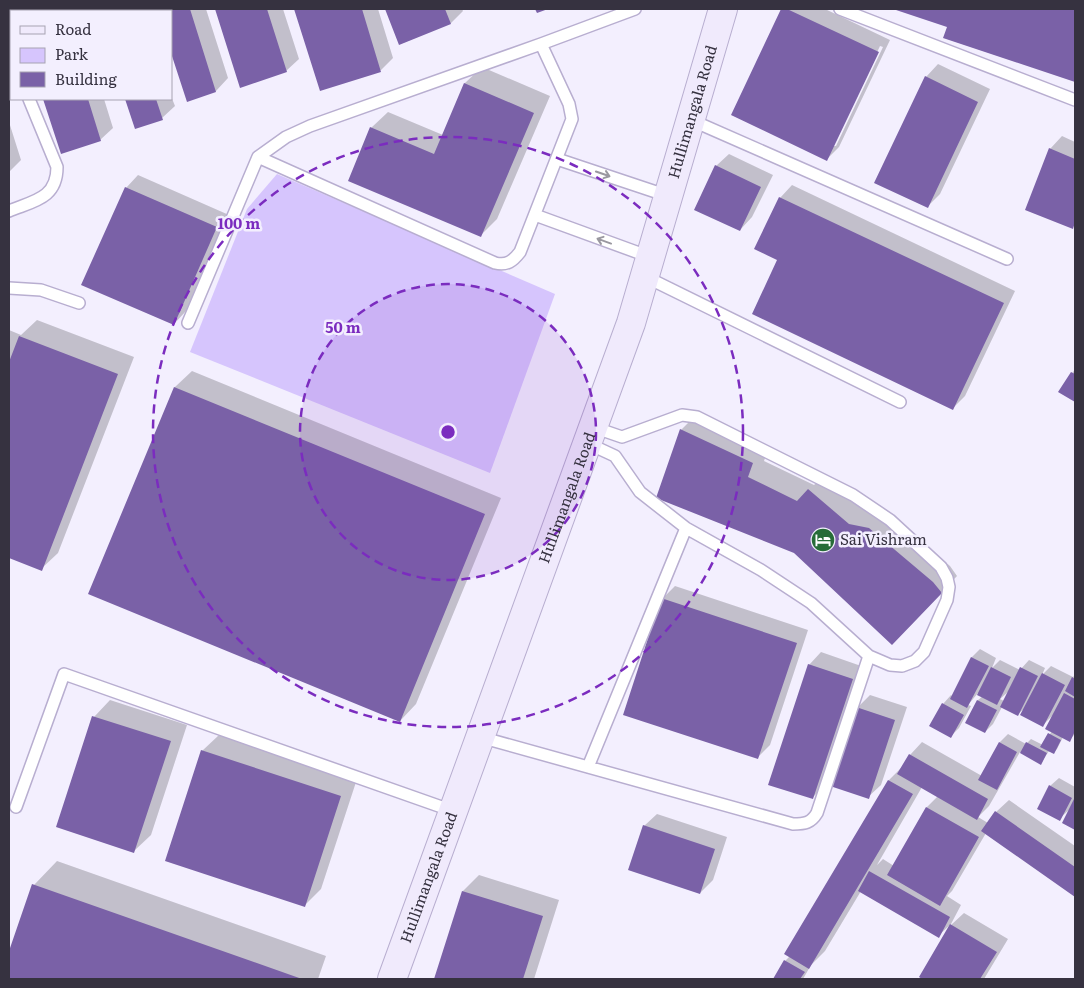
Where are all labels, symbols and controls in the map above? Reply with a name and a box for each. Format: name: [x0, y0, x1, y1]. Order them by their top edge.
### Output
legend: [10, 10, 172, 100]
text: Road: [55, 17, 91, 40]
text: Park: [55, 42, 89, 65]
street label: Hullimangala Road: [661, 42, 722, 181]
text: Building: [55, 67, 117, 90]
one-way arrow: [595, 170, 611, 180]
text: 100 m: [218, 211, 260, 234]
one-way arrow: [597, 236, 612, 245]
text: 50 m: [325, 315, 361, 338]
centre of rings: [439, 423, 457, 441]
street label: Hullimangala Road: [531, 429, 600, 566]
hotel icon: Sai Vishram: [810, 527, 836, 553]
place label: Sai Vishram: [840, 527, 927, 550]
street label: Hullimangala Road: [393, 808, 462, 946]

